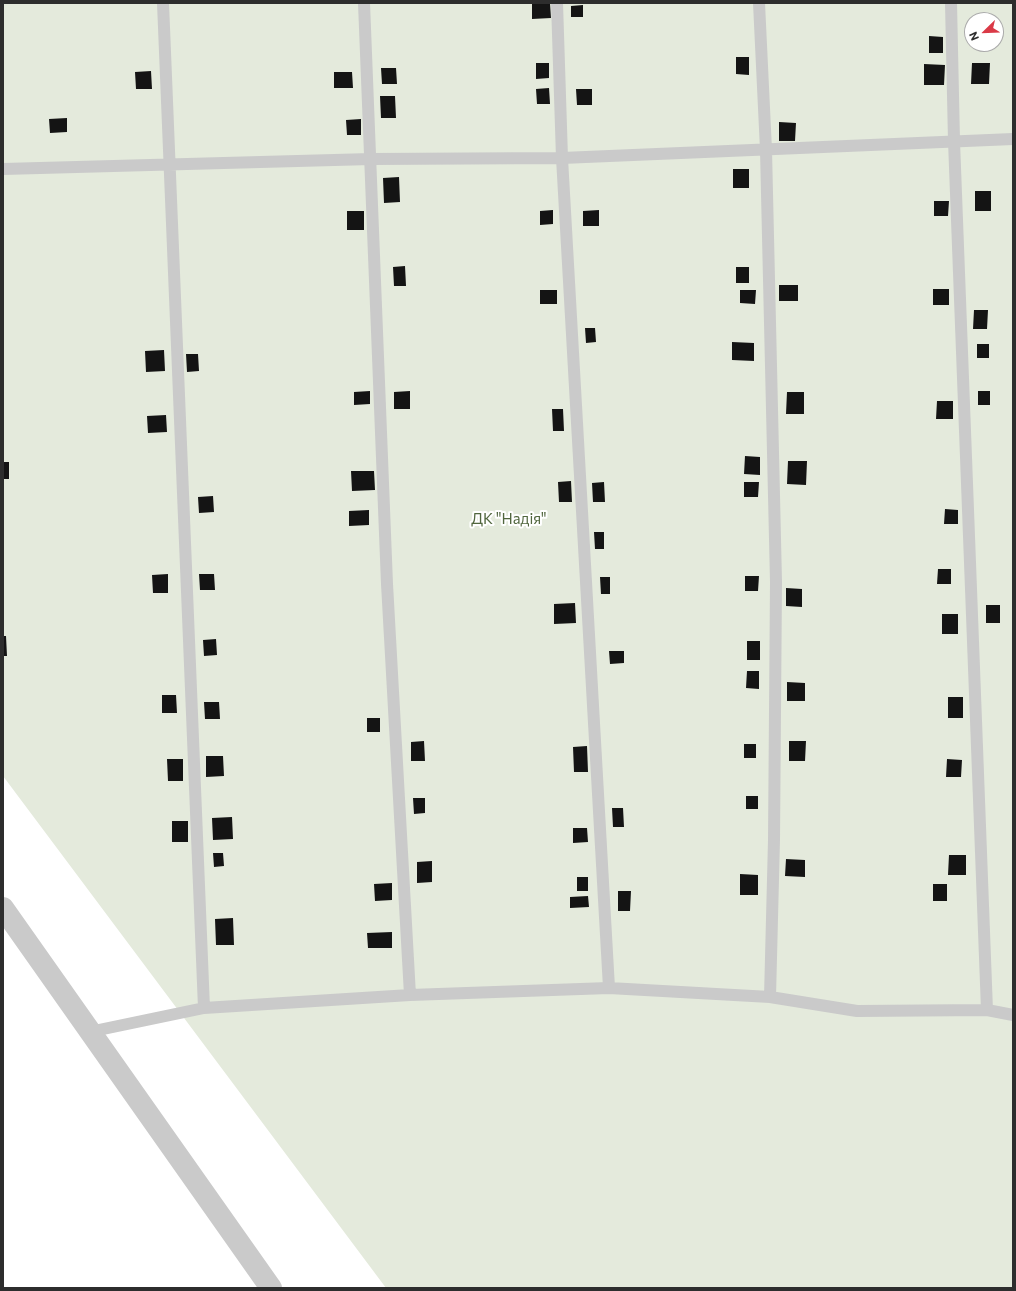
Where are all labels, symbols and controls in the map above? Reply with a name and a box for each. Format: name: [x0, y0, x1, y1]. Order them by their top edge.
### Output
north arrow: [964, 12, 1004, 52]
text: N: [966, 30, 981, 43]
park label: ДК "Надія": [471, 510, 547, 528]

